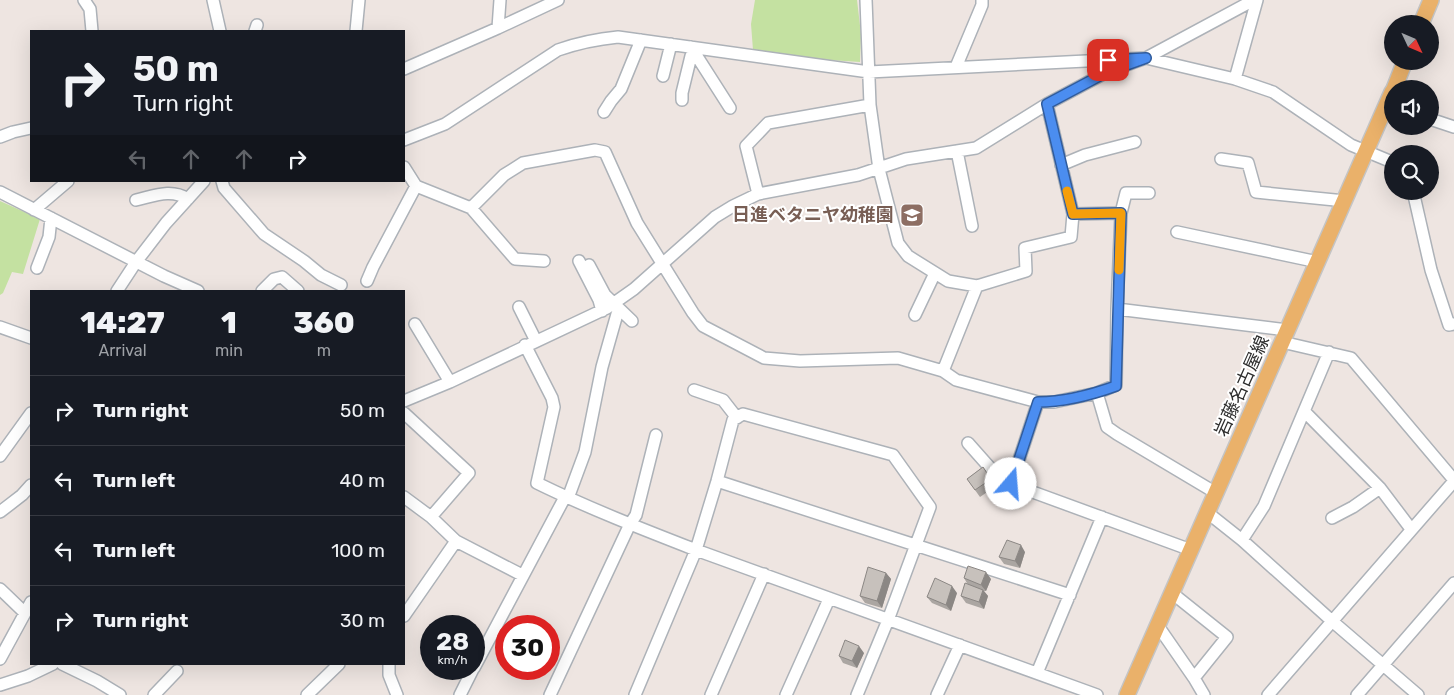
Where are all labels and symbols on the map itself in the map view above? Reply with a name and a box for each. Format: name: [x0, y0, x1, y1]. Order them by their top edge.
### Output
north arrow: [1384, 15, 1439, 70]
pin: [1087, 39, 1129, 81]
school or university icon: 日進ベタニヤ幼稚園: [899, 202, 925, 228]
place label: 日進ベタニヤ幼稚園: [732, 204, 894, 226]
street label: 岩藤名古屋線: [1210, 332, 1274, 440]
position arrow: [984, 457, 1036, 509]
speed limit sign: 30: [495, 615, 560, 680]

